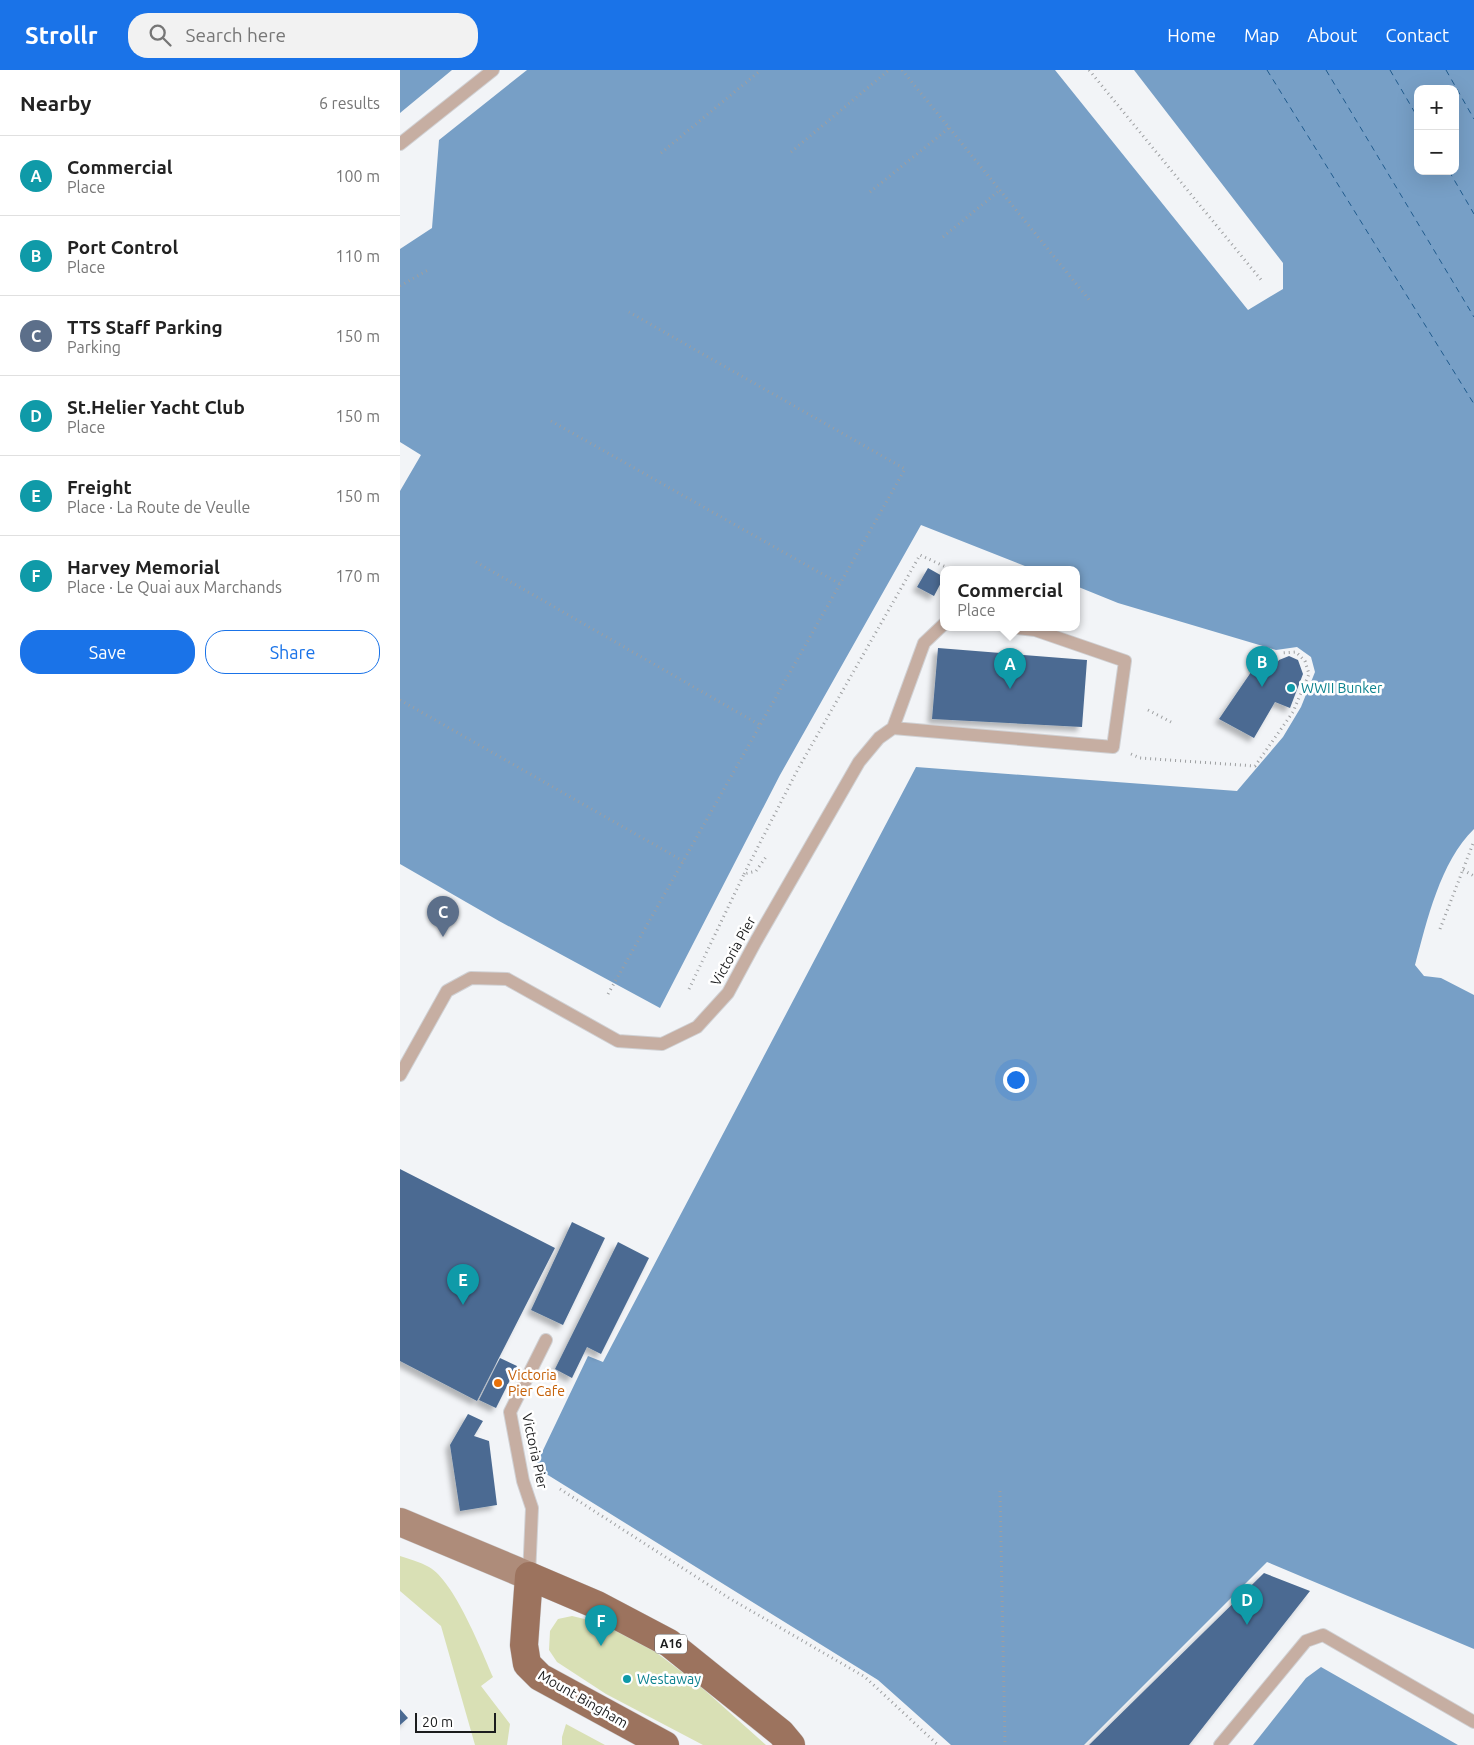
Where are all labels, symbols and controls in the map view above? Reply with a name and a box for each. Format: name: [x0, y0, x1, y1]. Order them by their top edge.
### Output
search box: [128, 13, 478, 58]
icon: search: [146, 21, 174, 49]
text: Strollr: [25, 22, 98, 49]
text: Search here: [186, 24, 286, 46]
text: Home: [1167, 25, 1216, 45]
text: Map: [1244, 25, 1279, 45]
text: About: [1307, 25, 1357, 45]
text: Contact: [1385, 25, 1449, 45]
map controls: [1414, 85, 1459, 175]
button: +: [1414, 85, 1459, 130]
text: Nearby: [20, 91, 91, 115]
text: 6 results: [319, 94, 380, 112]
button: −: [1414, 130, 1459, 175]
text: Commercial: [67, 156, 172, 178]
text: A: [30, 167, 42, 185]
text: 100 m: [335, 167, 380, 185]
text: Place: [67, 178, 105, 196]
text: Port Control: [67, 236, 178, 258]
text: B: [31, 247, 41, 265]
text: 110 m: [335, 247, 380, 265]
text: Place: [67, 258, 105, 276]
text: TTS Staff Parking: [67, 316, 223, 338]
text: C: [31, 327, 41, 345]
text: 150 m: [335, 327, 380, 345]
text: Parking: [67, 338, 121, 356]
text: St.Helier Yacht Club: [67, 396, 245, 418]
text: D: [30, 407, 42, 425]
text: 150 m: [335, 407, 380, 425]
text: Place: [67, 418, 105, 436]
text: Freight: [67, 476, 132, 498]
text: E: [31, 487, 41, 505]
text: 150 m: [335, 487, 380, 505]
text: Place · La Route de Veulle: [67, 498, 250, 516]
text: Harvey Memorial: [67, 556, 220, 578]
popup: [940, 566, 1080, 631]
text: F: [32, 567, 41, 585]
text: 170 m: [335, 567, 380, 585]
text: Place · Le Quai aux Marchands: [67, 578, 282, 596]
text: Commercial: [957, 579, 1063, 601]
text: Place: [957, 601, 996, 619]
button: Save: [20, 630, 195, 674]
button: Share: [205, 630, 380, 674]
pin: B: [1246, 646, 1278, 687]
pin: A: [994, 648, 1026, 689]
place label: WWII Bunker: [1301, 680, 1383, 696]
marker: WWII Bunker: [1285, 682, 1297, 694]
pin: C: [427, 896, 459, 937]
street label: Victoria Pier: [707, 913, 759, 988]
your location: [1003, 1067, 1029, 1093]
pin: E: [447, 1264, 479, 1305]
place label: Victoria Pier Cafe: [508, 1367, 565, 1399]
marker: Victoria Pier Cafe: [492, 1377, 504, 1389]
street label: Victoria Pier: [519, 1412, 551, 1491]
pin: D: [1231, 1584, 1263, 1625]
pin: F: [585, 1605, 617, 1646]
road number: A16: [655, 1635, 687, 1654]
street label: Mount Bingham: [535, 1667, 631, 1731]
place label: Westaway: [637, 1671, 701, 1687]
marker: Westaway: [621, 1673, 633, 1685]
scale bar: [415, 1710, 496, 1733]
text: 20 m: [422, 1714, 453, 1730]

